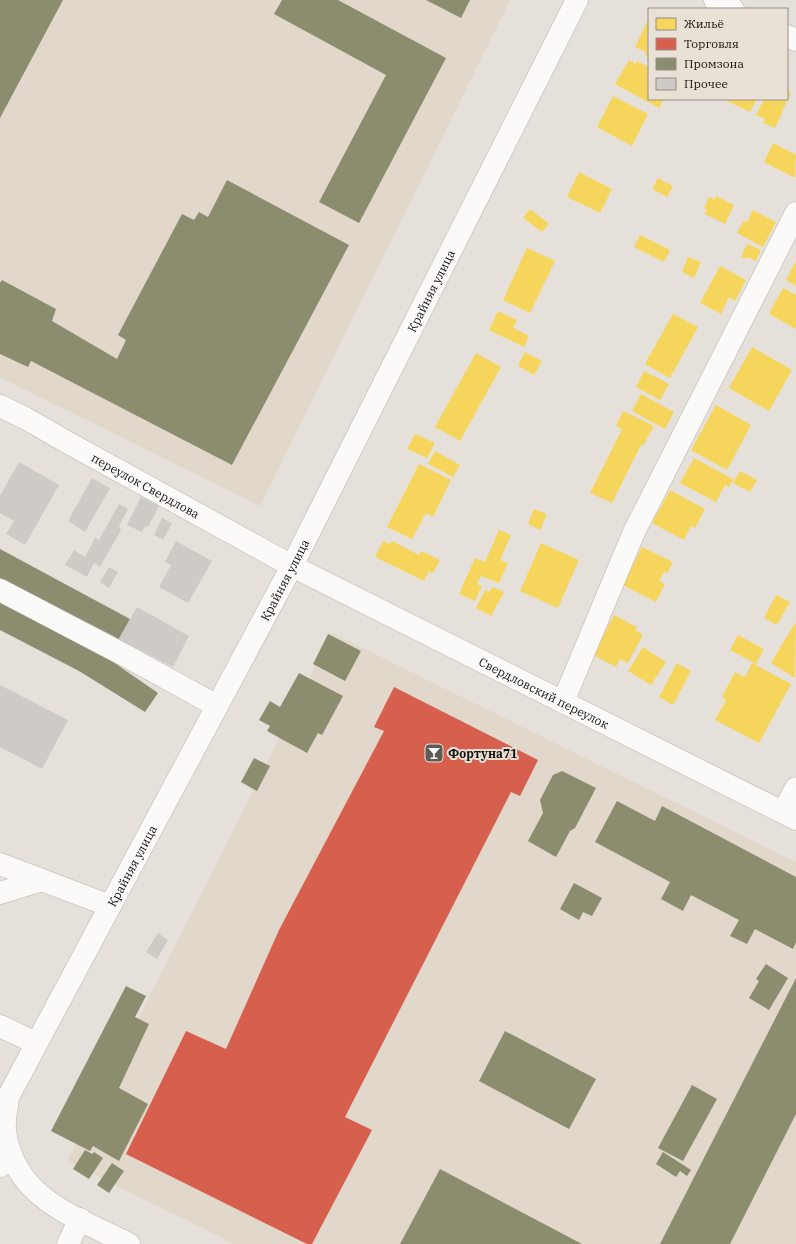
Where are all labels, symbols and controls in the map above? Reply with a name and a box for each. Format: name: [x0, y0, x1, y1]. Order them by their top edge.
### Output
legend: [648, 8, 788, 100]
text: Жильё: [684, 16, 724, 31]
text: Торговля: [684, 36, 739, 51]
text: Промзона: [684, 56, 744, 71]
text: Прочее: [684, 76, 728, 91]
street label: Крайняя улица: [404, 247, 458, 334]
street label: переулок Свердлова: [89, 450, 203, 521]
street label: Крайняя улица: [257, 536, 312, 623]
street label: Свердловский переулок: [477, 654, 612, 731]
bar icon: Фортуна71: [423, 742, 445, 764]
place label: Фортуна71: [448, 746, 517, 761]
street label: Крайняя улица: [104, 822, 160, 909]

